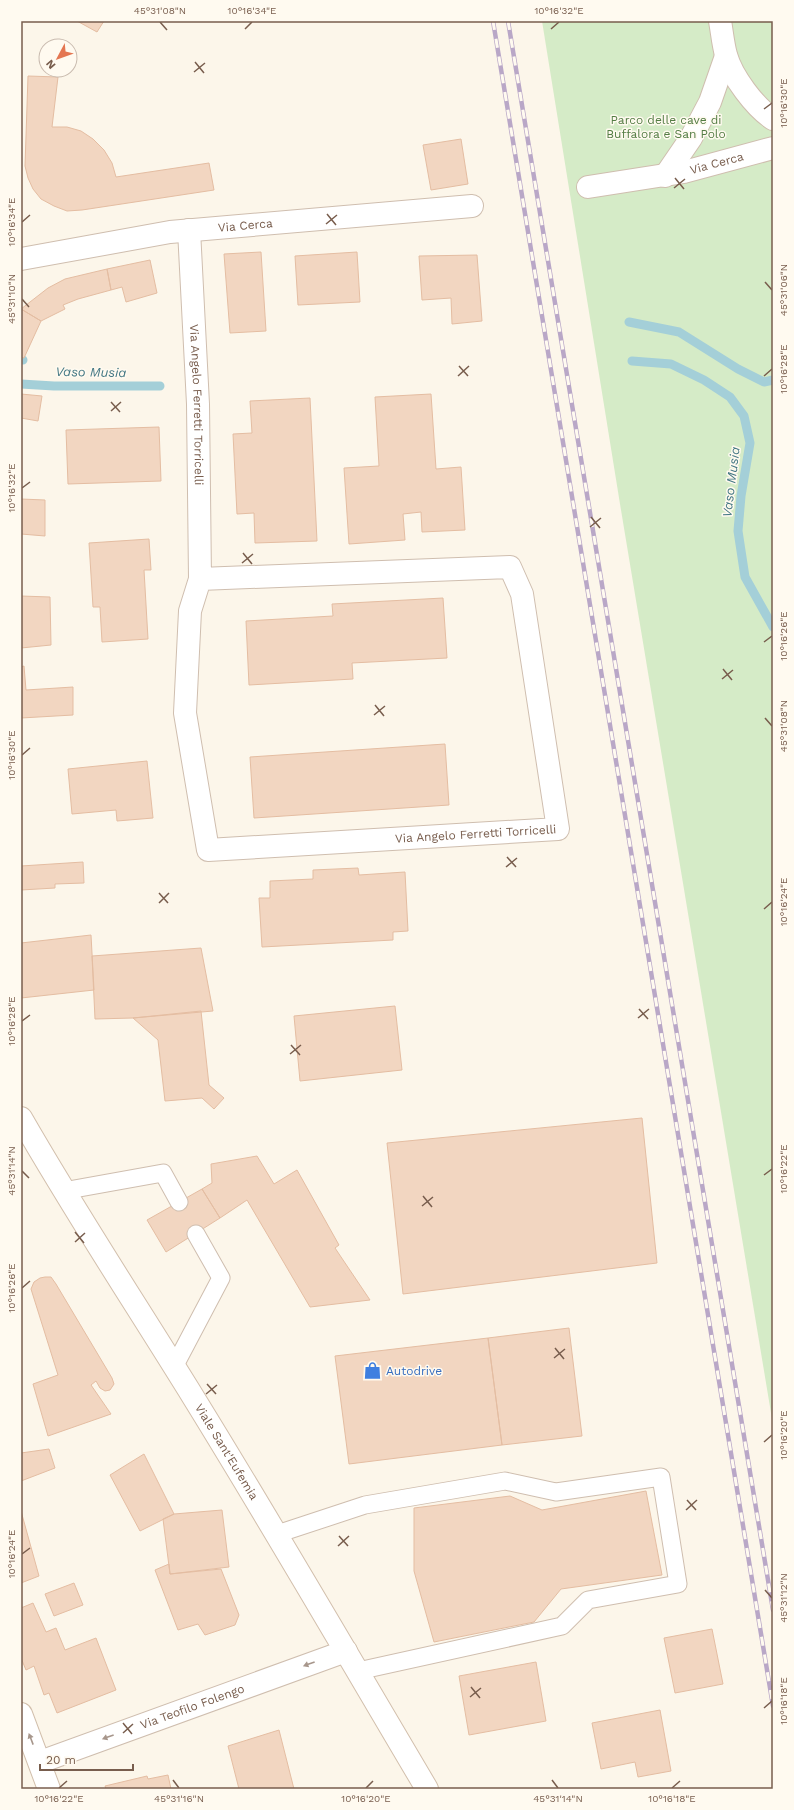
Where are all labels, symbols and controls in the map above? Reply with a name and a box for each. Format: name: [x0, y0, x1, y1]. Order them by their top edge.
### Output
text: 45°31'08"N: [134, 5, 186, 16]
text: 10°16'34"E: [228, 5, 276, 16]
text: 10°16'32"E: [534, 5, 584, 16]
north arrow: [38, 38, 78, 78]
text: N: [43, 57, 58, 72]
text: 10°16'30"E: [778, 78, 789, 128]
park label: Parco delle cave di Buffalora e San Polo: [606, 113, 726, 141]
street label: Via Cerca: [688, 149, 745, 177]
text: 10°16'34"E: [6, 198, 17, 246]
street label: Via Cerca: [217, 216, 274, 235]
text: 45°31'06"N: [778, 264, 789, 316]
text: 45°31'10"N: [6, 274, 17, 324]
street label: Via Angelo Ferretti Torricelli: [187, 324, 206, 486]
text: 10°16'28"E: [778, 344, 789, 394]
water label: Vaso Musia: [55, 364, 127, 380]
water label: Vaso Musia: [719, 446, 743, 518]
text: 10°16'32"E: [6, 463, 17, 513]
text: 10°16'26"E: [778, 611, 789, 661]
text: 45°31'08"N: [778, 700, 789, 752]
text: 10°16'30"E: [6, 730, 17, 780]
street label: Via Angelo Ferretti Torricelli: [395, 822, 557, 846]
text: 10°16'24"E: [778, 878, 789, 926]
text: 10°16'28"E: [6, 996, 17, 1046]
text: 10°16'22"E: [778, 1144, 789, 1194]
text: 45°31'14"N: [6, 1146, 17, 1196]
text: 10°16'26"E: [6, 1263, 17, 1313]
shop icon: Autodrive: [363, 1361, 383, 1381]
place label: Autodrive: [386, 1364, 442, 1378]
street label: Viale Sant'Eufemia: [192, 1401, 261, 1503]
text: 10°16'20"E: [778, 1410, 789, 1460]
text: 10°16'24"E: [6, 1530, 17, 1578]
text: 45°31'12"N: [778, 1573, 789, 1623]
one-way arrow: [302, 1662, 314, 1668]
text: 10°16'18"E: [778, 1677, 789, 1725]
street label: Via Teofilo Folengo: [138, 1681, 246, 1732]
one-way arrow: [27, 1733, 33, 1745]
one-way arrow: [101, 1735, 113, 1741]
scale bar: [40, 1746, 133, 1772]
text: 20 m: [46, 1753, 76, 1767]
text: 10°16'22"E: [34, 1793, 84, 1804]
text: 45°31'16"N: [154, 1793, 204, 1804]
text: 10°16'20"E: [341, 1793, 391, 1804]
text: 45°31'14"N: [533, 1793, 583, 1804]
text: 10°16'18"E: [648, 1793, 696, 1804]

